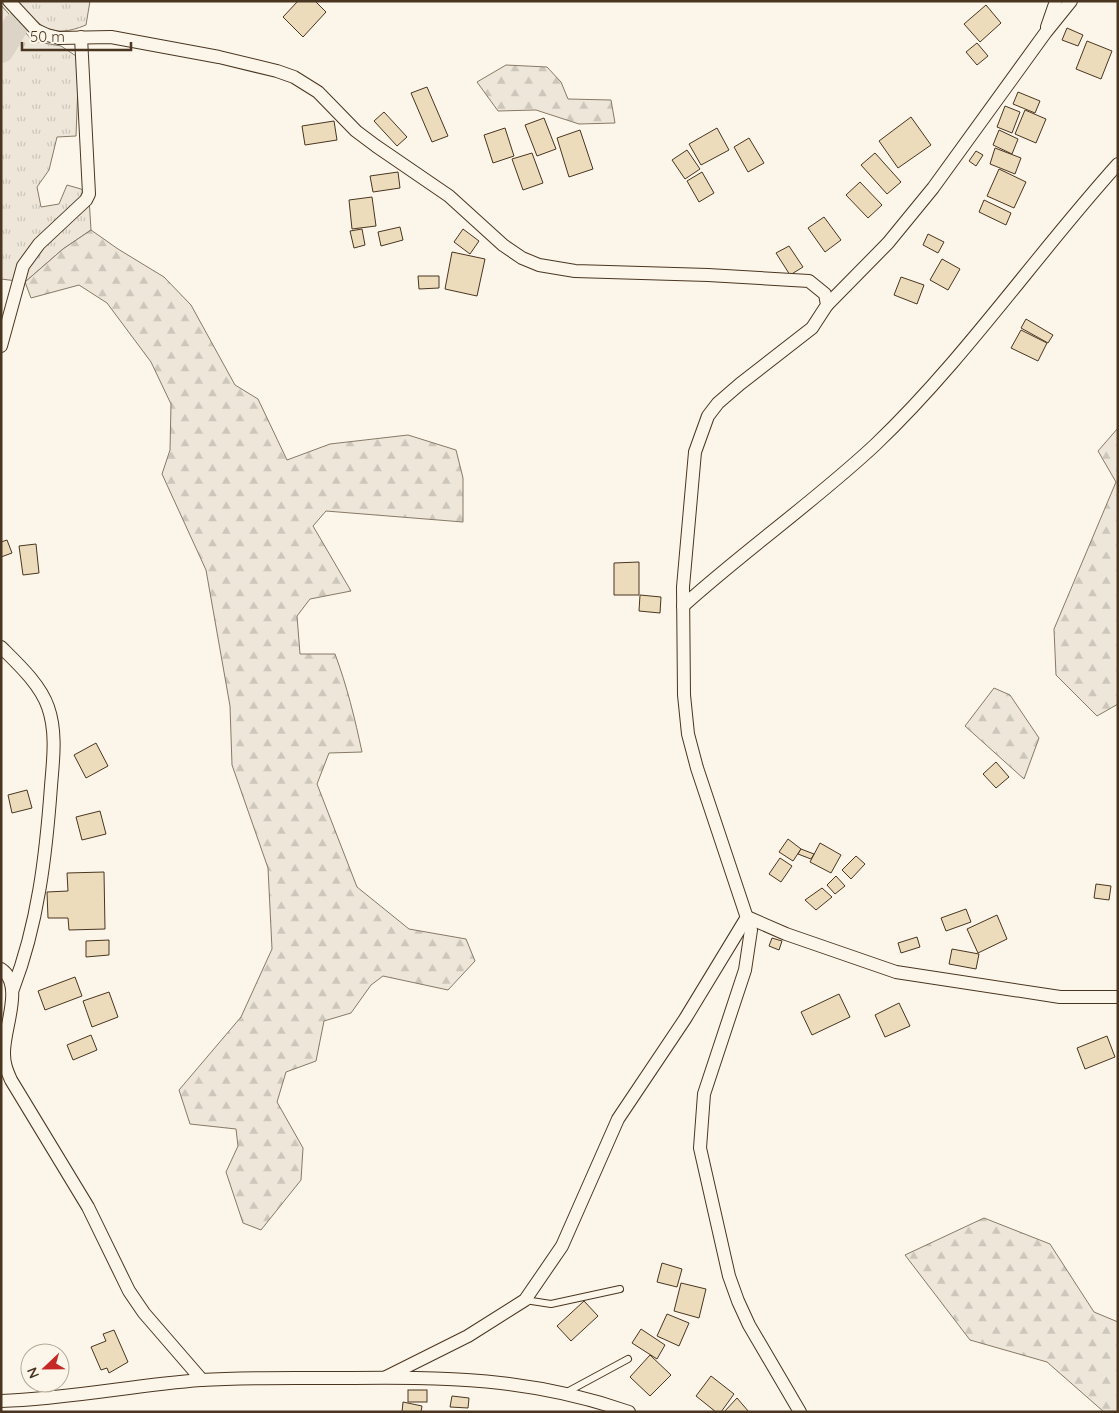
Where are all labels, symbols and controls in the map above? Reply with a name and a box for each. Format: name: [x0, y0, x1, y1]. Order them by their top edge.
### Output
scale bar: [22, 20, 131, 52]
text: 50 m: [30, 27, 65, 46]
north arrow: [20, 1343, 70, 1393]
text: N: [23, 1365, 43, 1381]

